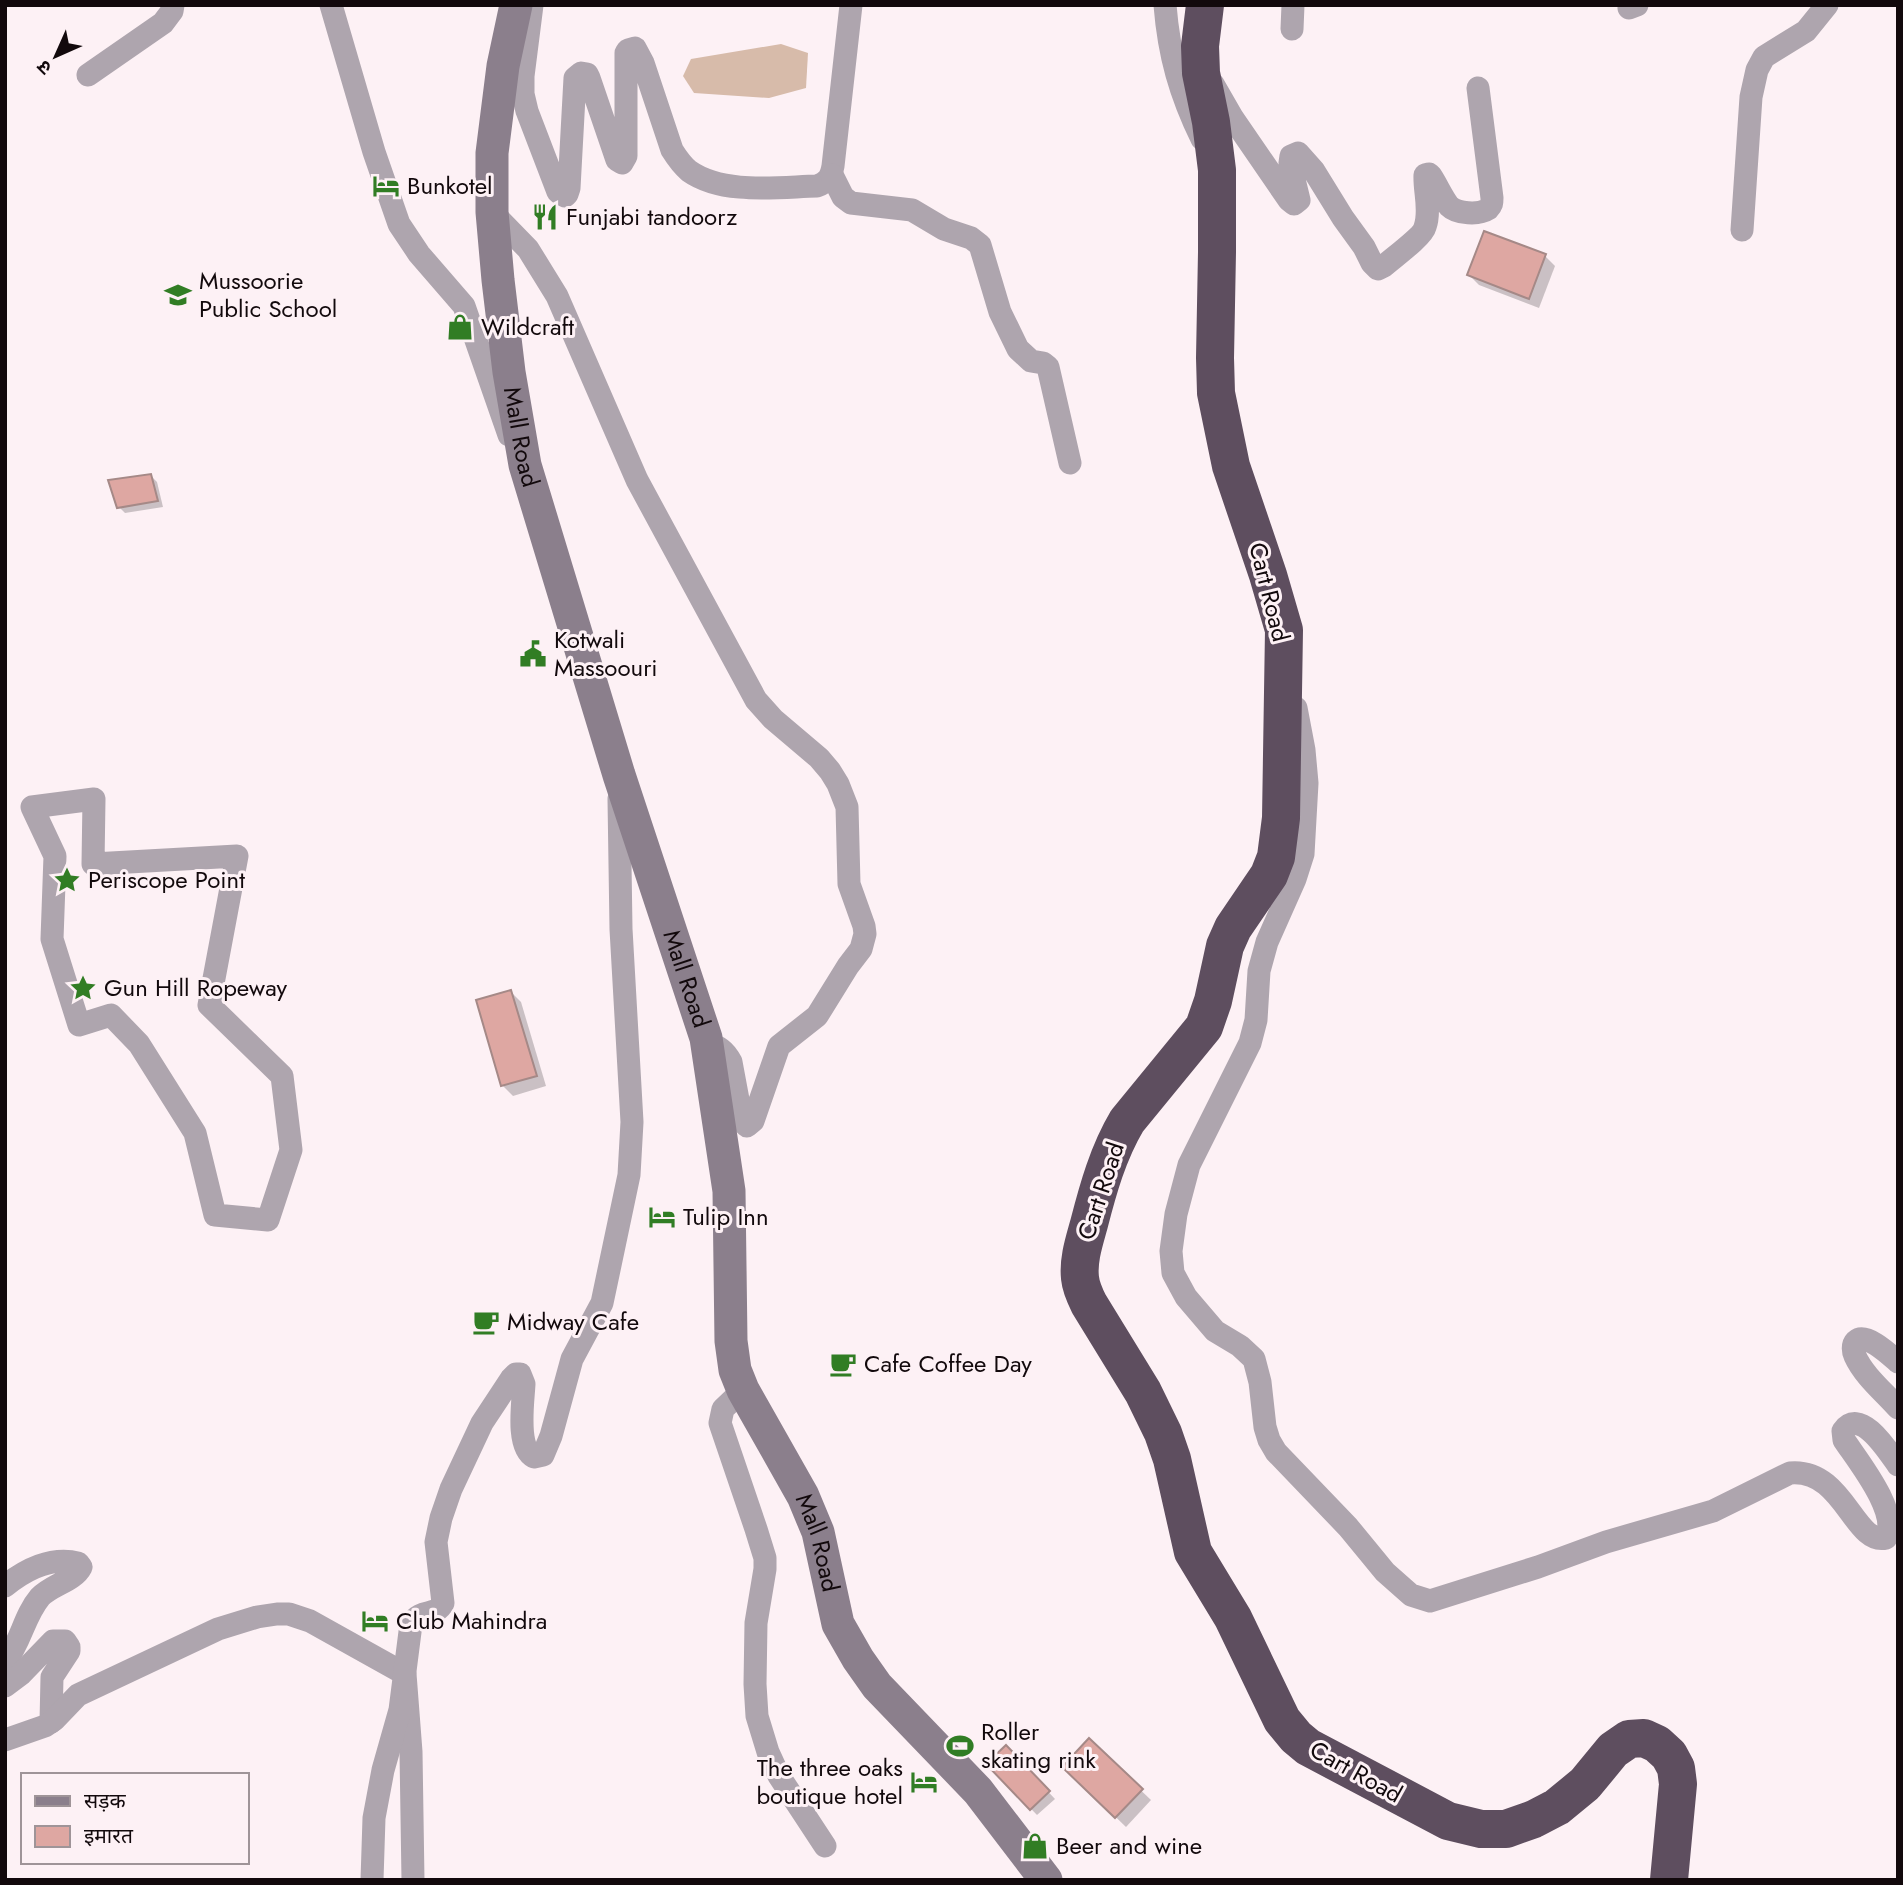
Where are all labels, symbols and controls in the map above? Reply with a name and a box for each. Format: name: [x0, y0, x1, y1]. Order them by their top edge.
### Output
north arrow: [21, 21, 91, 91]
text: उ: [30, 54, 58, 81]
place label: Bunkotel: [407, 168, 493, 203]
hotel icon: Bunkotel: [371, 171, 401, 201]
place label: Funjabi tandoorz: [566, 199, 737, 234]
restaurant icon: Funjabi tandoorz: [530, 202, 560, 232]
place label: Mussoorie Public School: [199, 263, 337, 326]
school or university icon: Mussoorie Public School: [163, 280, 193, 310]
place label: Wildcraft: [481, 309, 574, 344]
shop icon: Wildcraft: [445, 312, 475, 342]
street label: Mall Road: [495, 384, 549, 491]
street label: Cart Road: [1240, 539, 1299, 645]
place label: Kotwali Massoouri: [554, 622, 658, 685]
public building icon: Kotwali Massoouri: [518, 639, 548, 669]
place label: Periscope Point: [88, 862, 245, 897]
place icon: Periscope Point: [52, 865, 82, 895]
street label: Mall Road: [654, 925, 719, 1032]
place label: Gun Hill Ropeway: [104, 970, 288, 1005]
place icon: Gun Hill Ropeway: [68, 973, 98, 1003]
street label: Cart Road: [1068, 1137, 1133, 1244]
place label: Tulip Inn: [683, 1199, 769, 1234]
hotel icon: Tulip Inn: [647, 1202, 677, 1232]
place label: Midway Cafe: [507, 1304, 639, 1339]
cafe icon: Midway Cafe: [471, 1307, 501, 1337]
place label: Cafe Coffee Day: [864, 1346, 1032, 1381]
cafe icon: Cafe Coffee Day: [828, 1349, 858, 1379]
street label: Mall Road: [787, 1488, 849, 1595]
place label: Club Mahindra: [396, 1603, 547, 1638]
hotel icon: Club Mahindra: [360, 1606, 390, 1636]
place label: Roller skating rink: [981, 1714, 1096, 1777]
sports icon: Roller skating rink: [945, 1731, 975, 1761]
street label: Cart Road: [1304, 1732, 1409, 1811]
place label: The three oaks boutique hotel: [756, 1750, 903, 1813]
hotel icon: The three oaks boutique hotel: [909, 1767, 939, 1797]
legend: [21, 1773, 248, 1864]
text: सड़क: [84, 1786, 126, 1816]
text: इमारत: [84, 1821, 134, 1851]
place label: Beer and wine: [1056, 1828, 1202, 1863]
shop icon: Beer and wine: [1020, 1831, 1050, 1861]

